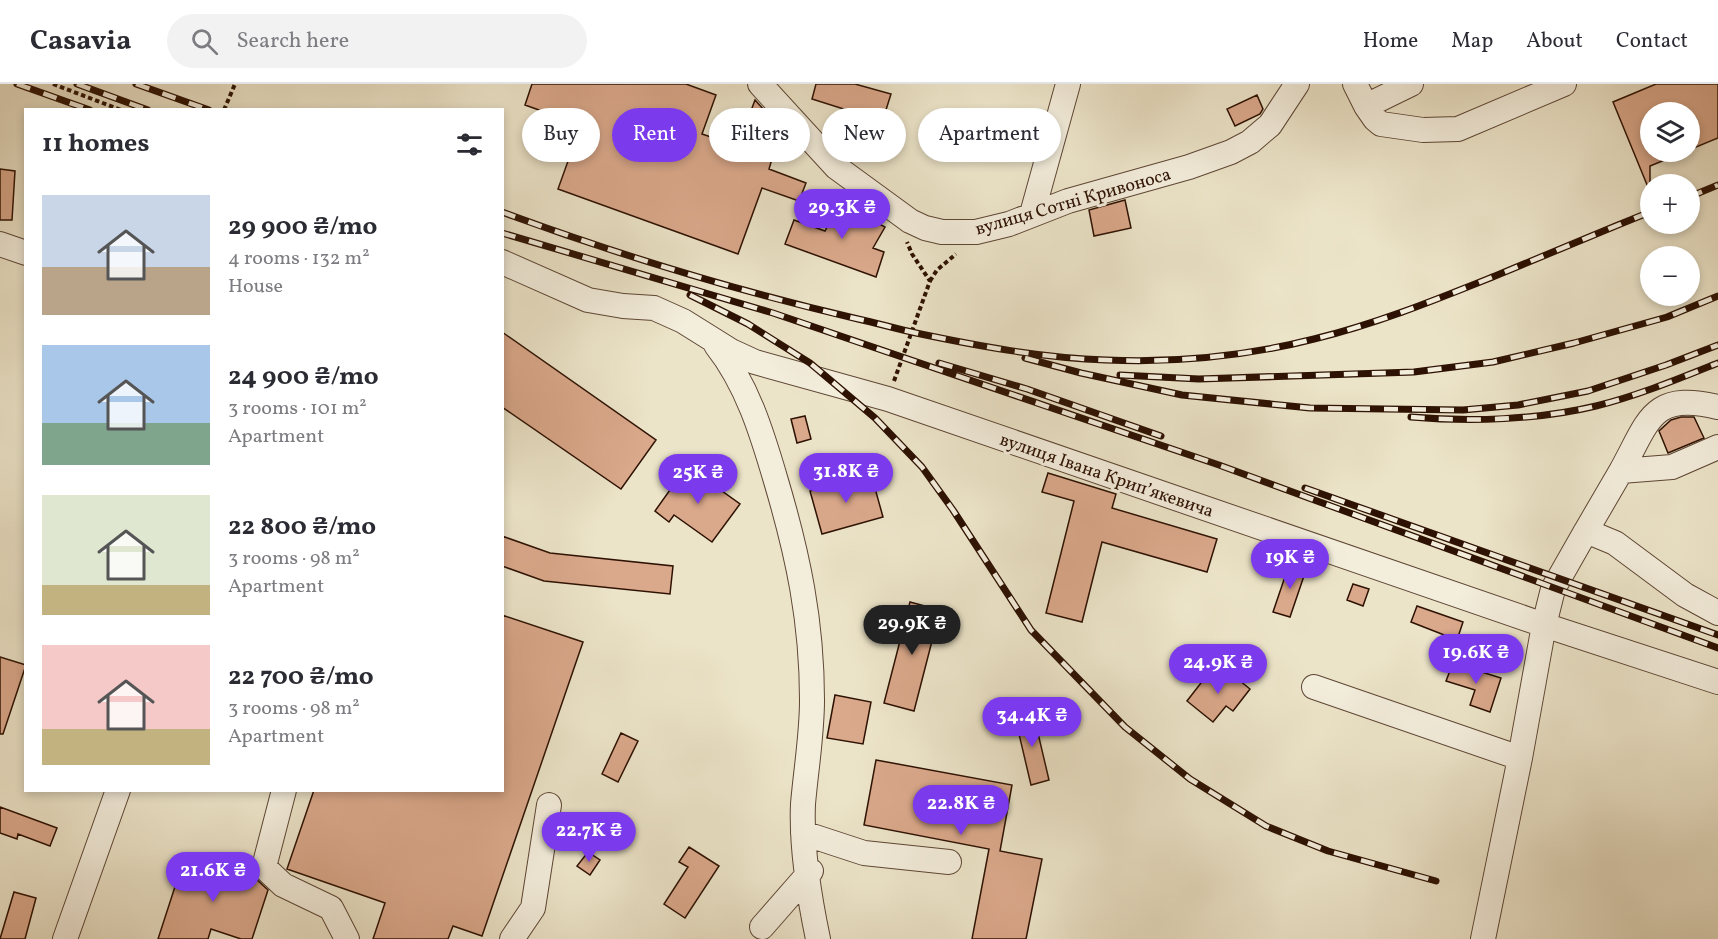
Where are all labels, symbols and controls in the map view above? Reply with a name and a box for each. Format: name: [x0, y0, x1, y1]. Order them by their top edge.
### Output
search box: [167, 14, 587, 68]
text: Casavia: [30, 22, 131, 61]
icon: search: [188, 25, 221, 58]
text: Search here: [236, 26, 349, 57]
text: Home: [1363, 27, 1418, 56]
text: Map: [1451, 27, 1493, 56]
text: About: [1526, 27, 1583, 56]
text: Contact: [1616, 27, 1688, 56]
map controls: [1640, 102, 1700, 306]
button: layers: [1640, 102, 1700, 162]
chip: Buy: [522, 108, 600, 162]
chip: Rent: [612, 108, 697, 162]
chip: Filters: [709, 108, 810, 162]
chip: New: [822, 108, 906, 162]
chip: Apartment: [918, 108, 1061, 162]
text: 11 homes: [42, 126, 149, 162]
icon: filters: [453, 128, 486, 161]
street label: вулиця Сотні Кривоноса: [973, 163, 1174, 242]
button: +: [1640, 174, 1700, 234]
pin: 29.3K ₴: [787, 189, 897, 240]
text: 29.3K ₴: [808, 194, 876, 222]
text: 29 900 ₴/mo: [228, 209, 377, 245]
icon: home: [90, 219, 162, 291]
text: 4 rooms · 132 m²: [228, 245, 370, 273]
button: −: [1640, 246, 1700, 306]
text: House: [228, 273, 283, 301]
text: 24 900 ₴/mo: [228, 359, 379, 395]
icon: home: [90, 369, 162, 441]
text: 3 rooms · 101 m²: [228, 395, 367, 423]
text: Apartment: [228, 423, 324, 451]
street label: вулиця Івана Крипʼякевича: [996, 428, 1217, 525]
pin: 31.8K ₴: [791, 453, 901, 504]
pin: 25K ₴: [656, 454, 740, 505]
text: 31.8K ₴: [813, 458, 879, 486]
text: 25K ₴: [672, 459, 724, 487]
text: 22 800 ₴/mo: [228, 509, 376, 545]
icon: home: [90, 519, 162, 591]
pin: 19K ₴: [1248, 539, 1332, 590]
text: 19K ₴: [1265, 544, 1315, 572]
text: 3 rooms · 98 m²: [228, 545, 360, 573]
text: Apartment: [228, 573, 324, 601]
pin: 29.9K ₴: [857, 605, 967, 656]
text: 29.9K ₴: [877, 610, 947, 638]
pin: 19.6K ₴: [1421, 634, 1531, 685]
text: 19.6K ₴: [1443, 639, 1509, 667]
pin: 24.9K ₴: [1163, 644, 1273, 695]
text: 24.9K ₴: [1183, 649, 1253, 677]
text: 22 700 ₴/mo: [228, 659, 374, 695]
icon: home: [90, 669, 162, 741]
text: 3 rooms · 98 m²: [228, 695, 360, 723]
pin: 34.4K ₴: [977, 697, 1087, 748]
text: 34.4K ₴: [996, 702, 1068, 730]
text: Apartment: [228, 723, 324, 751]
pin: 22.8K ₴: [906, 785, 1016, 836]
text: 22.8K ₴: [927, 790, 995, 818]
pin: 22.7K ₴: [534, 812, 644, 863]
text: 22.7K ₴: [556, 817, 622, 845]
pin: 21.6K ₴: [158, 852, 268, 903]
text: 21.6K ₴: [180, 857, 246, 885]

